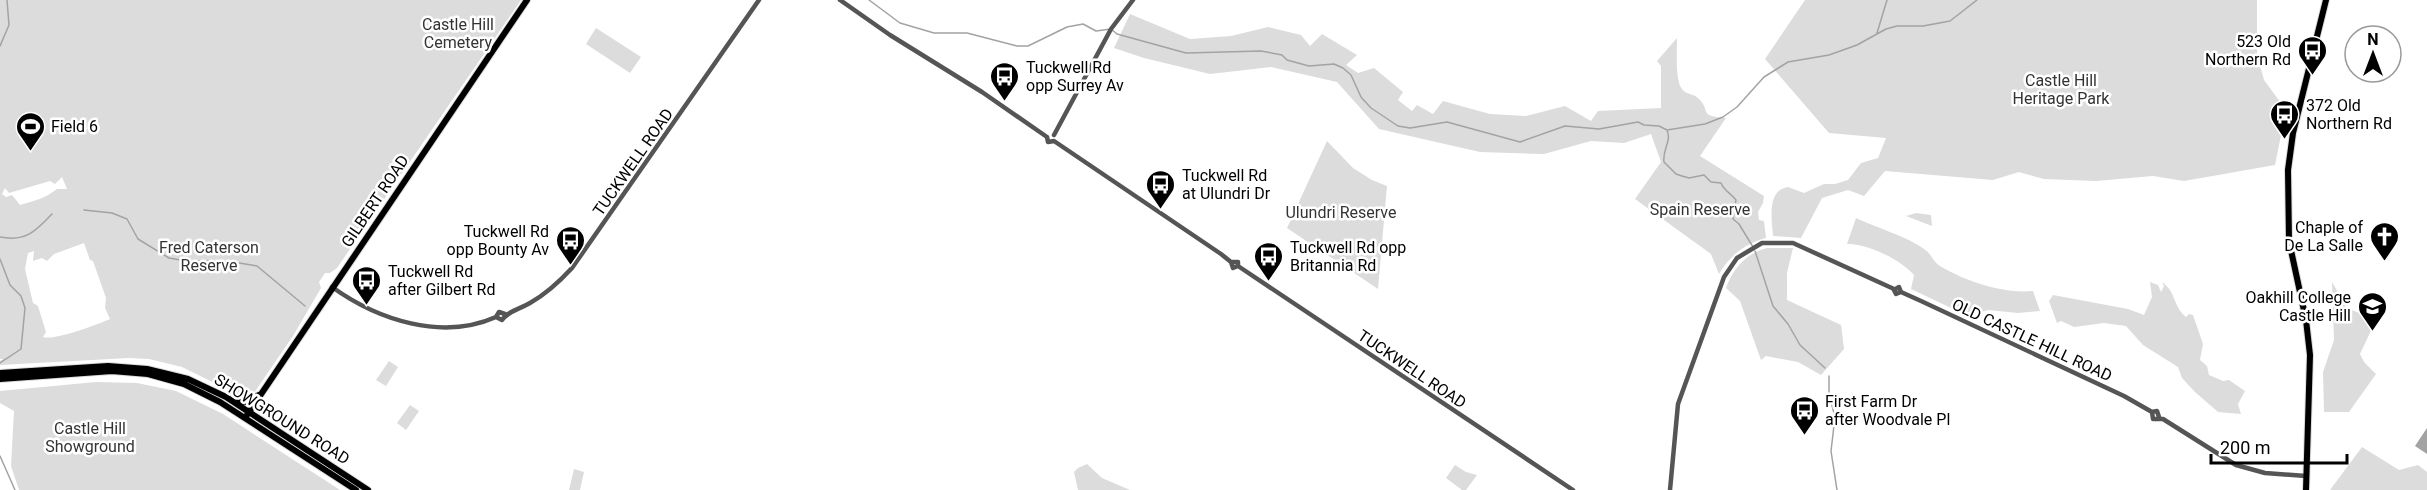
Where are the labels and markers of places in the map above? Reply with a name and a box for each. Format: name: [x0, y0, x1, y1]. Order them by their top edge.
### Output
place label: 523 Old Northern Rd: [2205, 32, 2291, 69]
bus stop icon: 523 Old Northern Rd: [2296, 34, 2328, 76]
place label: Tuckwell Rd opp Surrey Av: [1026, 58, 1124, 95]
bus stop icon: Tuckwell Rd opp Surrey Av: [989, 60, 1021, 102]
place label: 372 Old Northern Rd: [2306, 96, 2392, 133]
bus stop icon: 372 Old Northern Rd: [2269, 98, 2301, 140]
sports icon: Field 6: [14, 110, 46, 152]
place label: Field 6: [51, 117, 98, 136]
place label: Tuckwell Rd at Ulundri Dr: [1182, 166, 1271, 203]
bus stop icon: Tuckwell Rd at Ulundri Dr: [1145, 168, 1177, 210]
place label: Chaple of De La Salle: [2284, 218, 2363, 255]
church icon: Chaple of De La Salle: [2368, 220, 2400, 262]
place label: Tuckwell Rd opp Bounty Av: [447, 222, 549, 259]
bus stop icon: Tuckwell Rd opp Bounty Av: [554, 224, 586, 266]
place label: Tuckwell Rd opp Britannia Rd: [1290, 238, 1406, 275]
bus stop icon: Tuckwell Rd opp Britannia Rd: [1253, 240, 1285, 282]
place label: Tuckwell Rd after Gilbert Rd: [388, 262, 495, 299]
bus stop icon: Tuckwell Rd after Gilbert Rd: [351, 264, 383, 306]
place label: Oakhill College Castle Hill: [2245, 288, 2351, 325]
school or university icon: Oakhill College Castle Hill: [2356, 290, 2388, 332]
place label: First Farm Dr after Woodvale Pl: [1825, 392, 1950, 429]
bus stop icon: First Farm Dr after Woodvale Pl: [1788, 394, 1820, 436]

